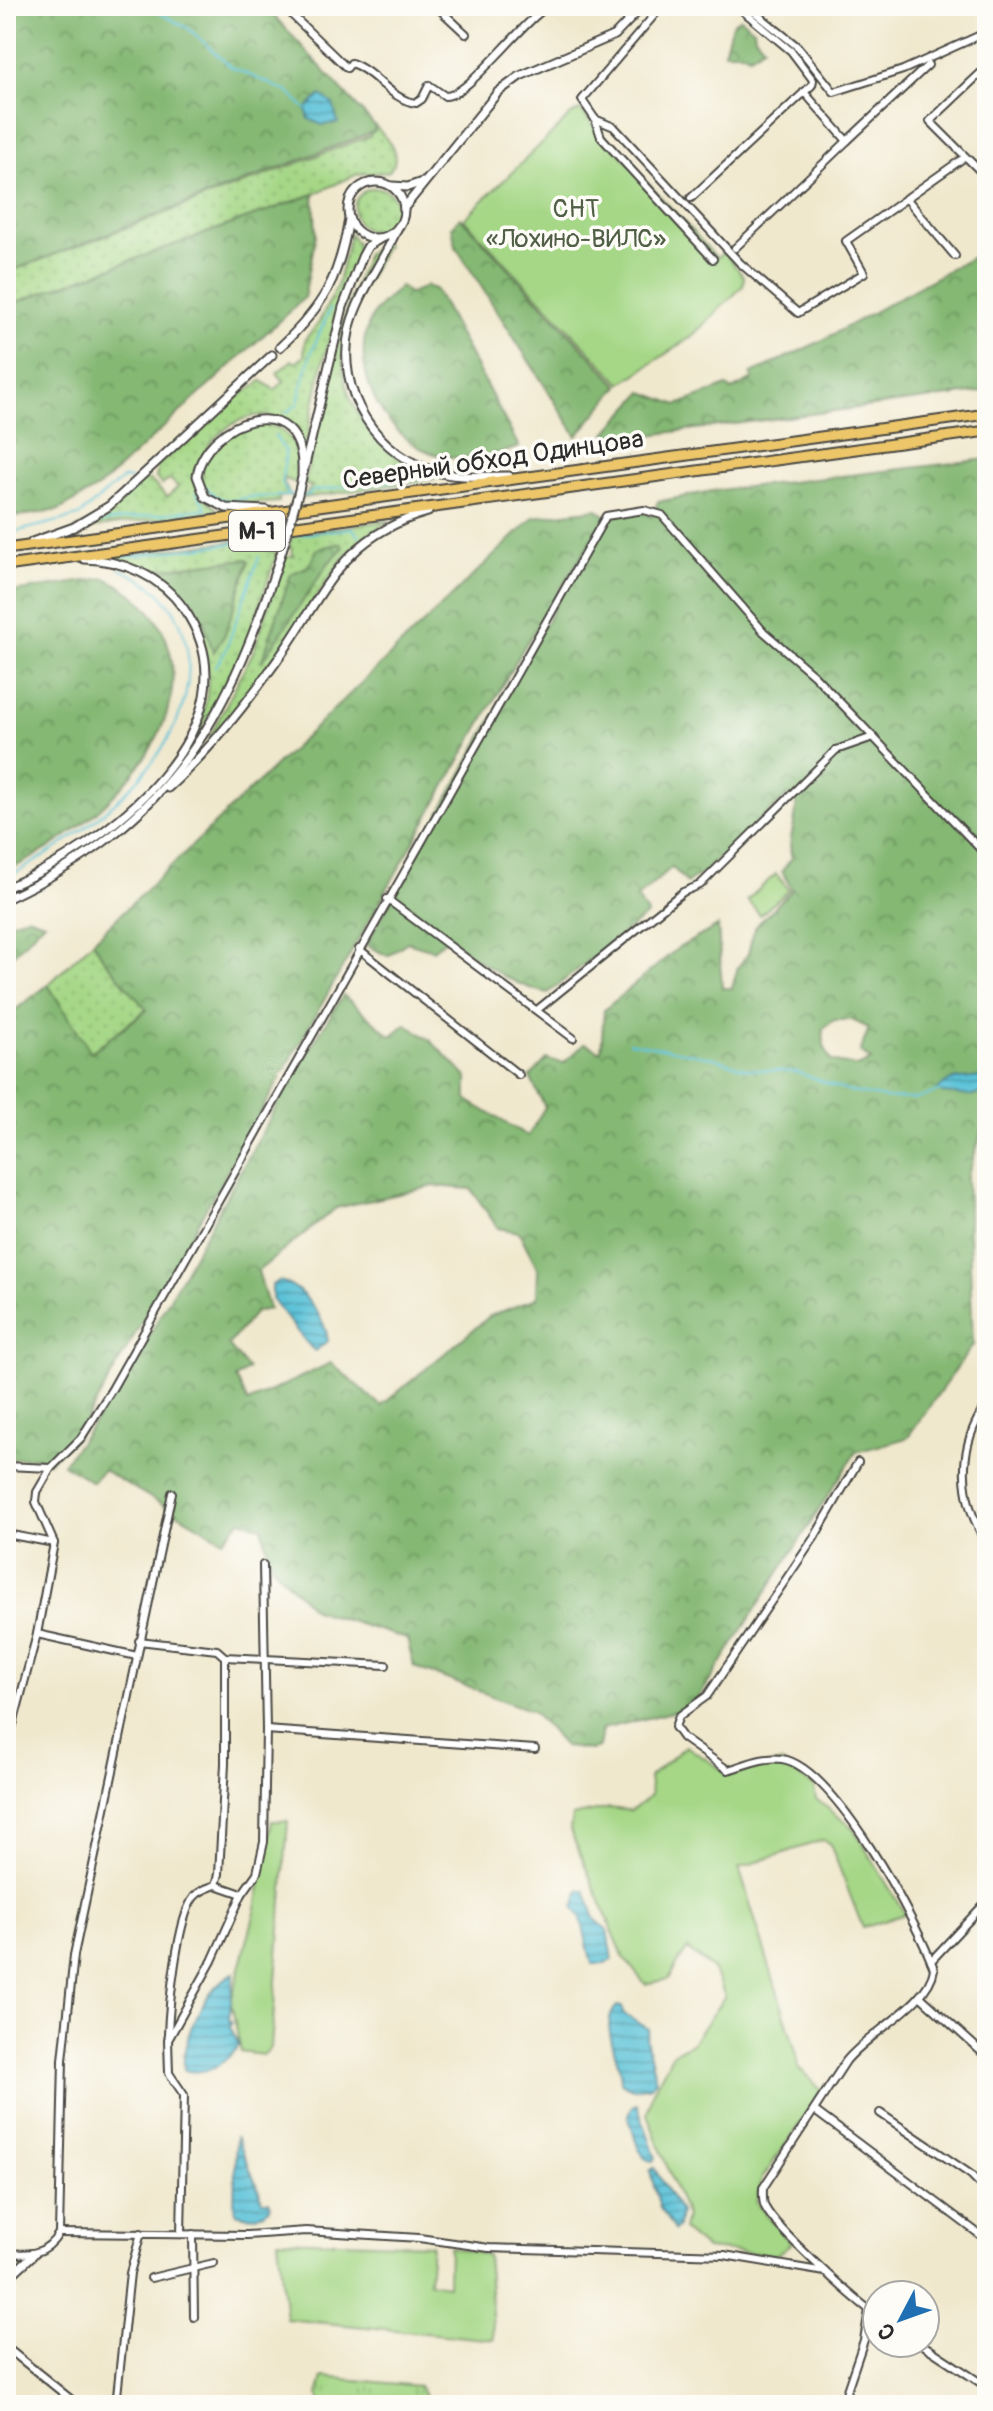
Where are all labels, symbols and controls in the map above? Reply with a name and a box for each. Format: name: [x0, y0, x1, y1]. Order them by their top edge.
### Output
park label: СНТ «Лохино-ВИЛС»: [486, 193, 666, 255]
street label: Северный обход Одинцова: [341, 423, 646, 497]
road number: М-1: [229, 511, 285, 551]
north arrow: [861, 2279, 941, 2359]
text: С: [871, 2317, 902, 2346]

